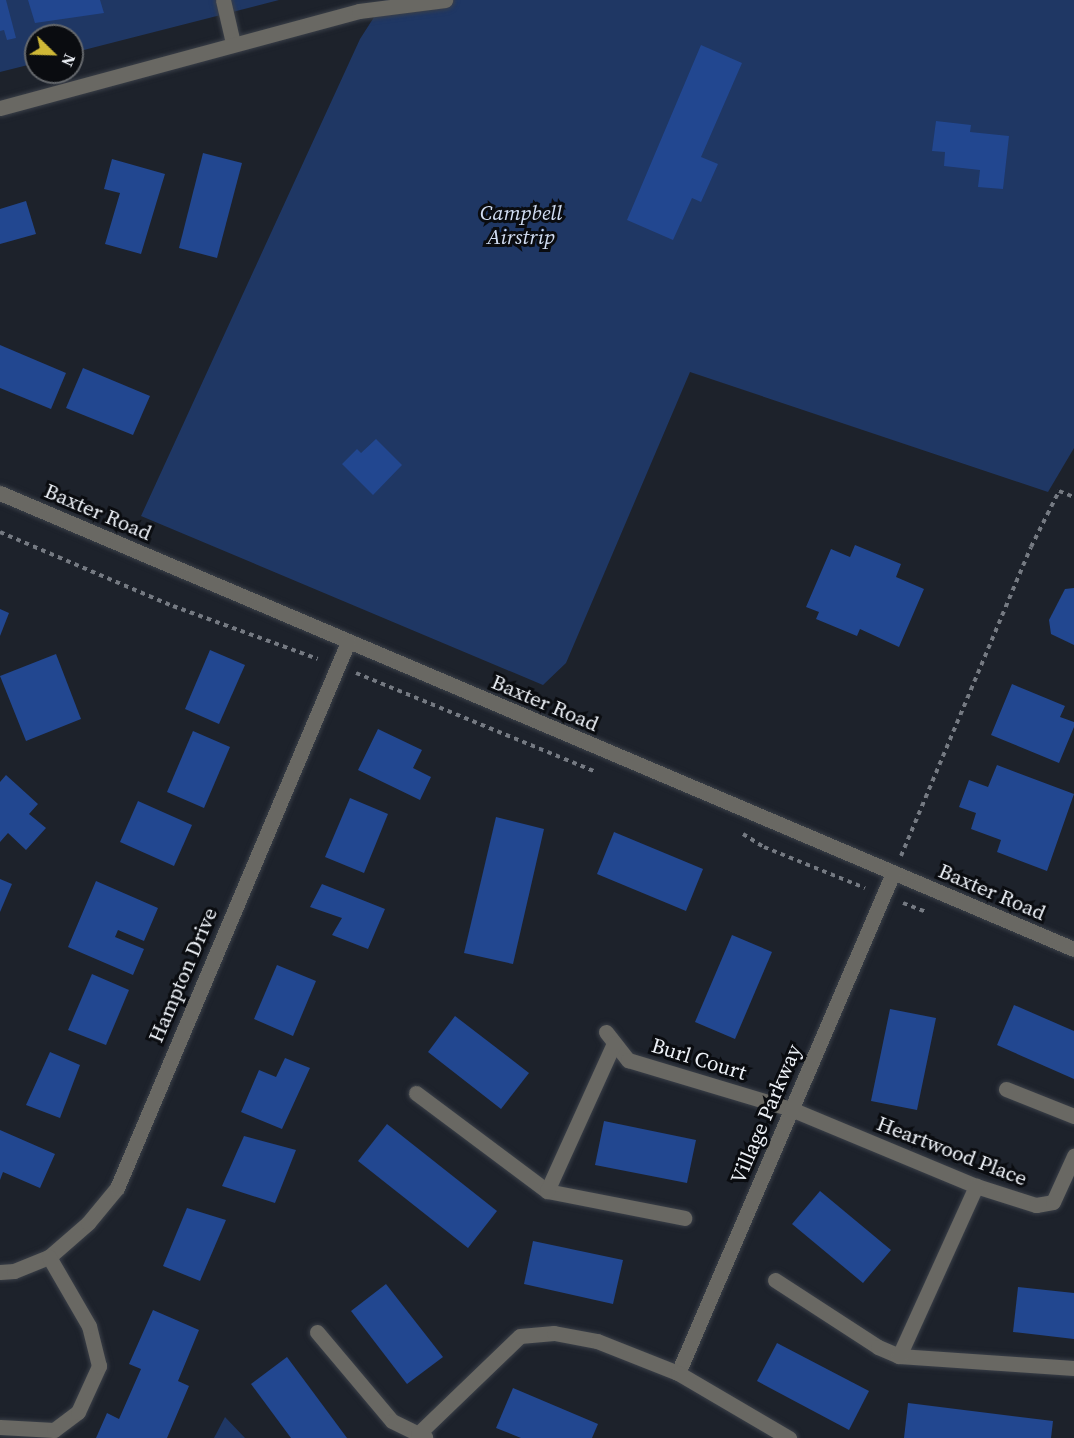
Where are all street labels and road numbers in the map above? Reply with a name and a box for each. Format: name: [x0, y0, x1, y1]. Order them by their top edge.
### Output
street label: Baxter Road: [41, 478, 155, 546]
street label: Baxter Road: [488, 669, 602, 737]
street label: Baxter Road: [935, 858, 1049, 926]
street label: Hampton Drive: [143, 904, 223, 1046]
street label: Burl Court: [649, 1033, 749, 1085]
street label: Village Parkway: [725, 1041, 807, 1187]
street label: Heartwood Place: [873, 1111, 1031, 1191]

